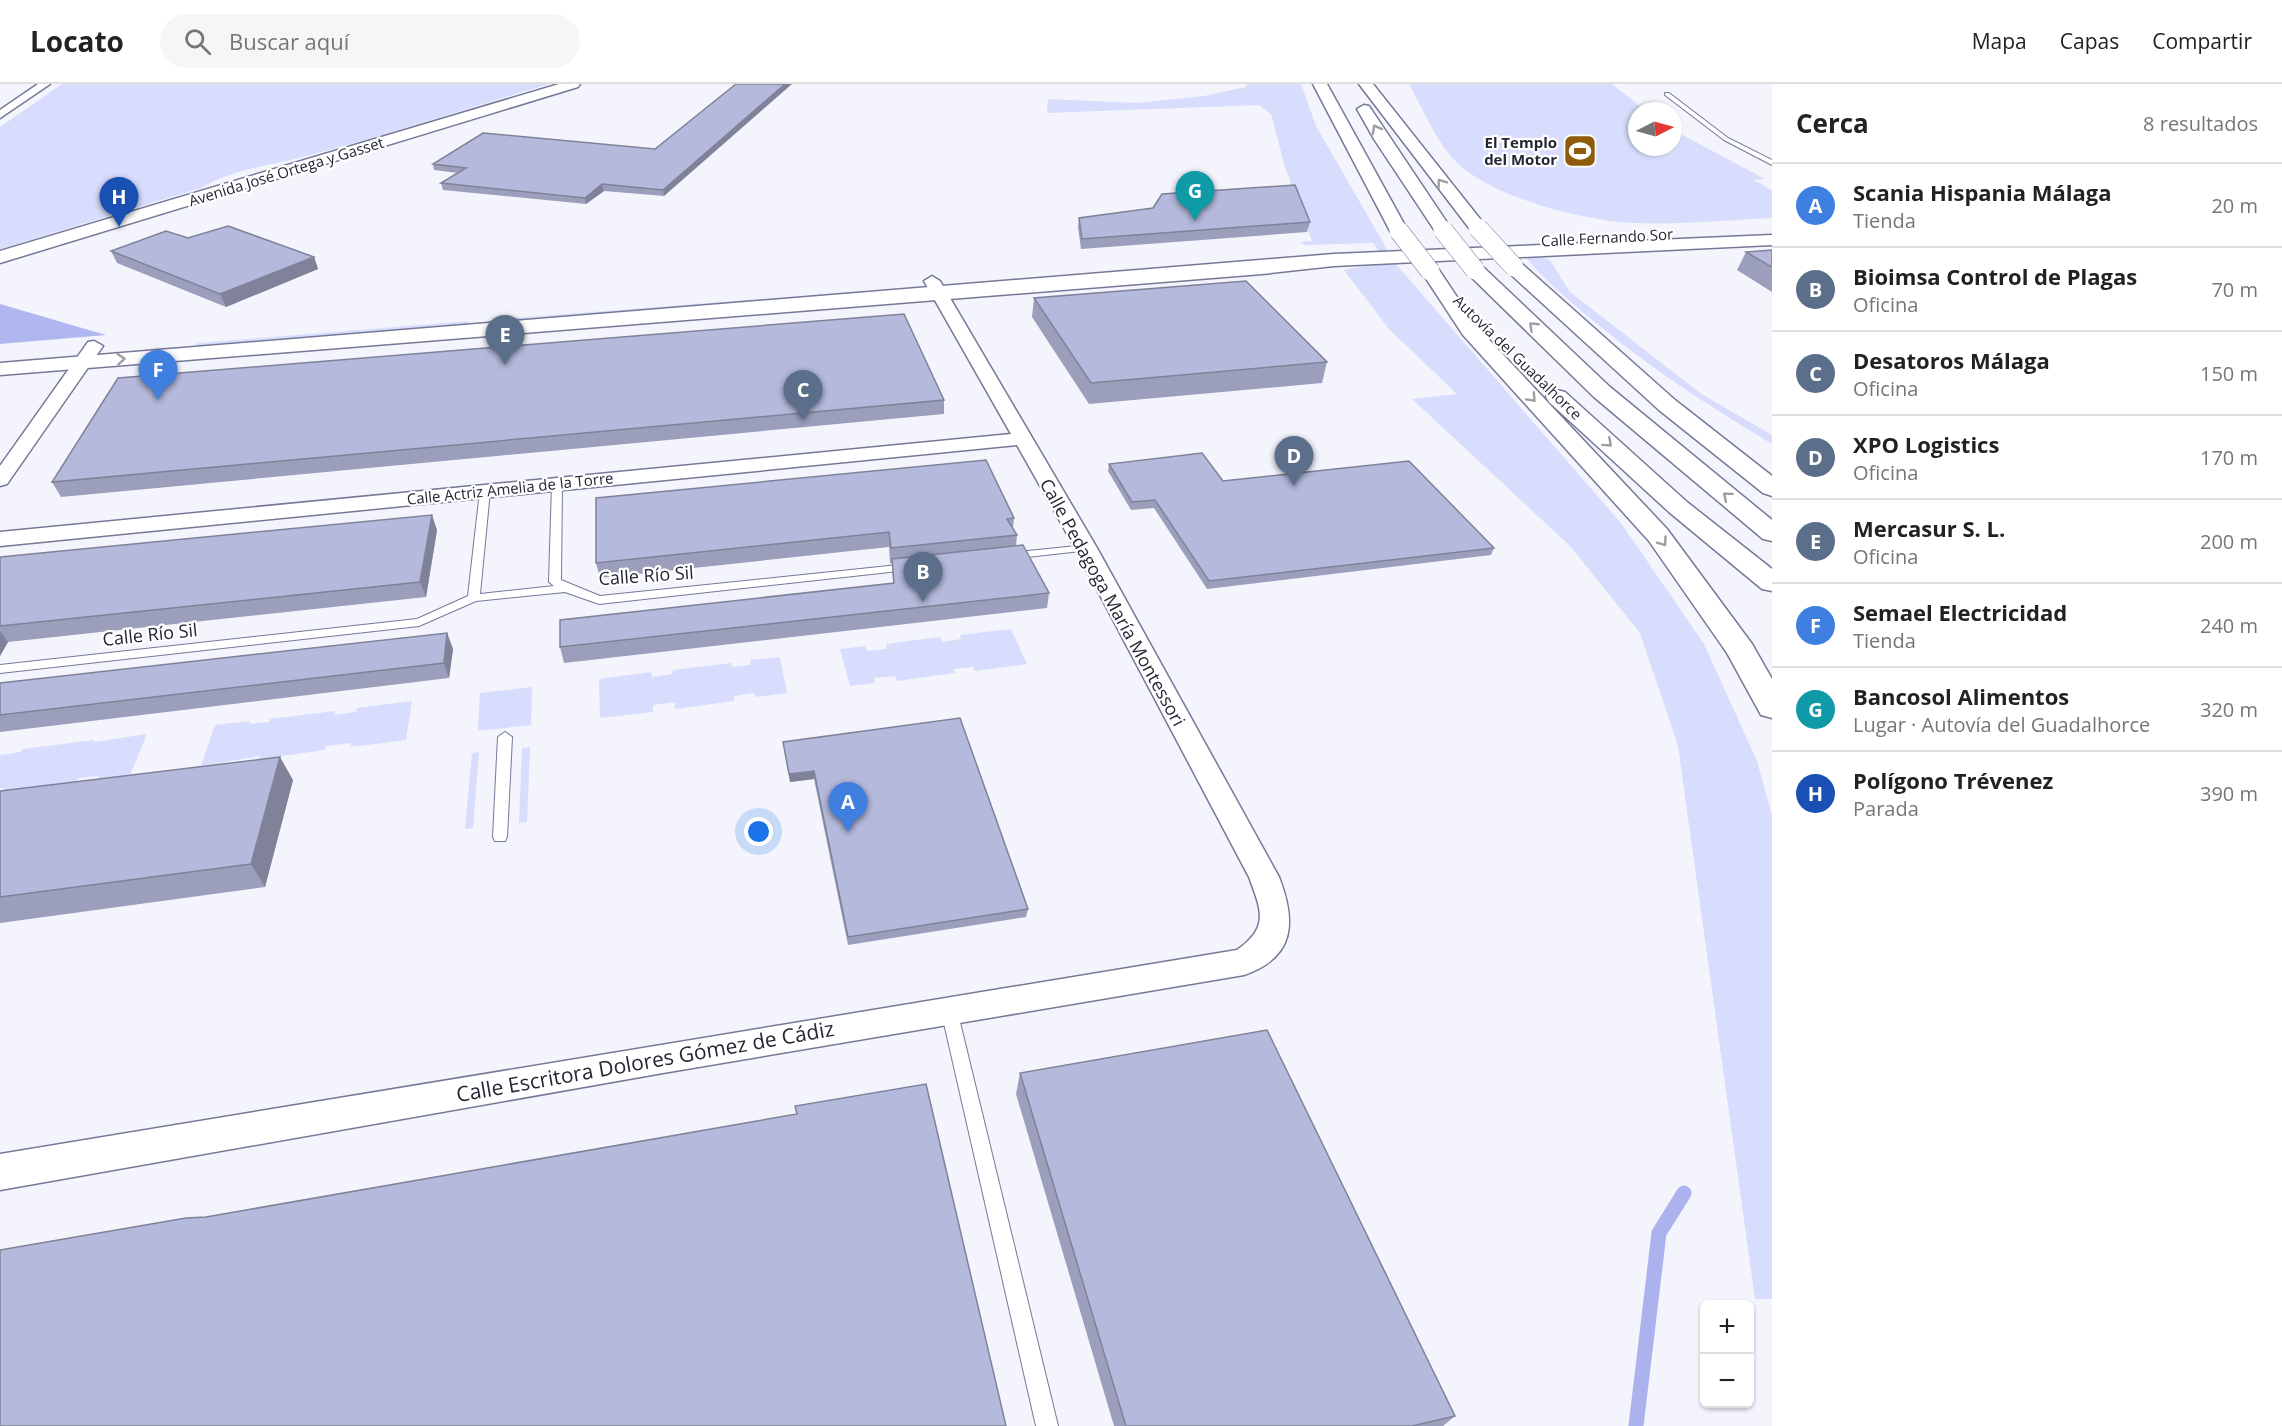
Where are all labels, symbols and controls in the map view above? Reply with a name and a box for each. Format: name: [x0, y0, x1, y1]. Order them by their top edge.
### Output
search box: [160, 14, 580, 68]
text: Locato: [30, 22, 124, 60]
icon: search: [181, 25, 214, 58]
text: Buscar aquí: [229, 26, 349, 56]
text: Mapa: [1972, 27, 2027, 55]
text: Capas: [2060, 27, 2119, 55]
text: Compartir: [2152, 27, 2252, 55]
north arrow: [1628, 102, 1682, 156]
text: Cerca: [1796, 105, 1869, 141]
text: 8 resultados: [2143, 110, 2258, 137]
one-way arrow: [1371, 125, 1383, 136]
street label: Avenida José Ortega y Gasset: [186, 132, 386, 210]
place label: El Templo del Motor: [1484, 132, 1557, 169]
sports icon: El Templo del Motor: [1562, 133, 1598, 169]
pin: G: [1176, 172, 1214, 221]
text: Scania Hispania Málaga: [1853, 177, 2112, 207]
pin: H: [100, 178, 138, 227]
one-way arrow: [1437, 178, 1448, 189]
text: A: [1809, 192, 1822, 219]
text: 20 m: [2211, 192, 2258, 219]
text: Tienda: [1853, 207, 1916, 234]
street label: Calle Fernando Sor: [1540, 224, 1674, 250]
text: Bioimsa Control de Plagas: [1853, 261, 2137, 291]
text: B: [1809, 276, 1822, 303]
text: 70 m: [2211, 276, 2258, 303]
street label: Autovía del Guadalhorce: [1449, 290, 1587, 424]
text: Oficina: [1853, 291, 1918, 318]
pin: E: [486, 316, 524, 365]
one-way arrow: [1530, 322, 1541, 333]
text: Desatoros Málaga: [1853, 345, 2050, 375]
pin: F: [138, 350, 178, 400]
one-way arrow: [117, 353, 126, 366]
text: C: [1809, 360, 1822, 387]
text: 150 m: [2200, 360, 2258, 387]
pin: C: [784, 370, 822, 420]
text: Oficina: [1853, 375, 1918, 402]
one-way arrow: [1525, 392, 1536, 402]
text: XPO Logistics: [1853, 429, 1999, 459]
pin: D: [1274, 436, 1314, 486]
one-way arrow: [1601, 436, 1611, 447]
text: D: [1808, 444, 1823, 471]
text: 170 m: [2200, 444, 2258, 471]
text: Oficina: [1853, 459, 1918, 486]
street label: Calle Actriz Amelia de la Torre: [406, 467, 614, 509]
street label: Calle Pedagoga María Montessori: [1035, 474, 1191, 730]
one-way arrow: [1723, 492, 1734, 503]
text: Mercasur S. L.: [1853, 513, 2005, 543]
text: E: [1810, 528, 1821, 555]
text: 200 m: [2200, 528, 2258, 555]
one-way arrow: [1656, 536, 1667, 547]
text: Oficina: [1853, 543, 1918, 570]
pin: B: [904, 552, 942, 602]
street label: Calle Río Sil: [598, 560, 694, 590]
text: Semael Electricidad: [1853, 597, 2067, 627]
text: F: [1810, 612, 1821, 639]
text: 240 m: [2200, 612, 2258, 639]
street label: Calle Río Sil: [101, 617, 199, 651]
text: Tienda: [1853, 627, 1916, 654]
text: Bancosol Alimentos: [1853, 681, 2069, 711]
text: G: [1808, 696, 1823, 723]
text: 320 m: [2200, 696, 2258, 723]
text: Lugar · Autovía del Guadalhorce: [1853, 711, 2150, 738]
text: Polígono Trévenez: [1853, 765, 2053, 795]
text: H: [1808, 780, 1823, 807]
text: 390 m: [2200, 780, 2258, 807]
pin: A: [828, 782, 868, 832]
text: Parada: [1853, 795, 1919, 822]
your location: [744, 817, 773, 846]
street label: Calle Escritora Dolores Gómez de Cádiz: [454, 1014, 836, 1108]
map controls: [1700, 1300, 1754, 1408]
button: +: [1700, 1300, 1754, 1354]
button: −: [1700, 1354, 1754, 1408]

